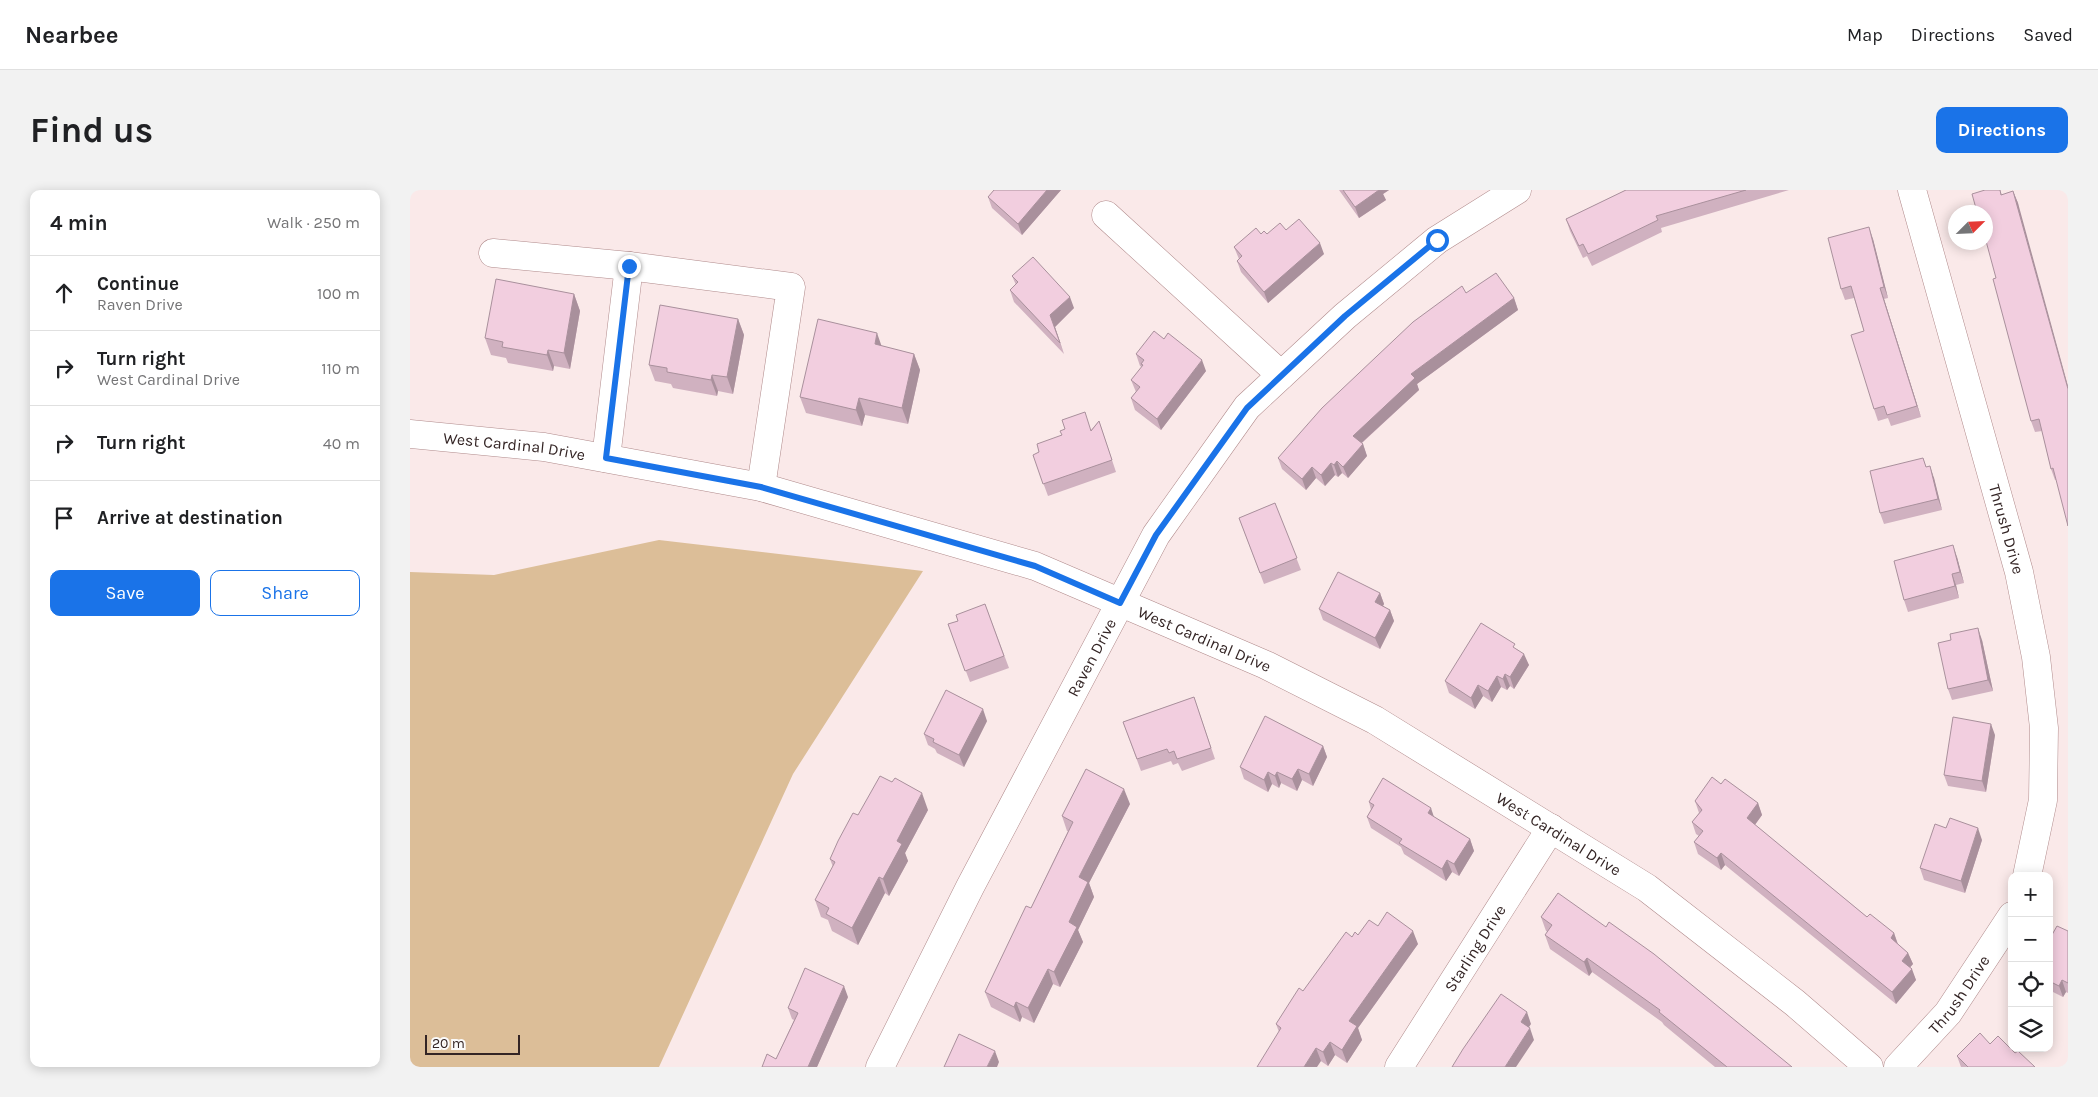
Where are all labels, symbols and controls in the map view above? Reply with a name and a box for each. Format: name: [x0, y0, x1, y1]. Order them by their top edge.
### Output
text: Nearbee: [25, 21, 119, 49]
text: Map: [1847, 24, 1883, 46]
text: Directions: [1911, 24, 1995, 46]
text: Saved: [2023, 24, 2073, 46]
button: Directions: [1936, 107, 2068, 153]
text: Find us: [30, 110, 153, 151]
north arrow: [1948, 205, 1993, 250]
text: 4 min: [50, 211, 108, 235]
text: Walk · 250 m: [267, 213, 360, 232]
route start: [1426, 229, 1449, 252]
route end: [618, 255, 641, 278]
text: Continue: [97, 273, 179, 295]
icon: ahead: [50, 279, 78, 307]
text: 100 m: [317, 284, 360, 303]
text: Raven Drive: [97, 295, 183, 314]
text: Turn right: [97, 348, 186, 370]
icon: right: [50, 354, 78, 382]
text: 110 m: [321, 359, 360, 378]
text: West Cardinal Drive: [97, 370, 240, 389]
street label: West Cardinal Drive: [442, 428, 587, 464]
icon: right: [50, 429, 78, 457]
text: Turn right: [97, 432, 186, 454]
text: 40 m: [323, 434, 360, 453]
street label: Thrush Drive: [1985, 482, 2028, 576]
icon: arrive: [50, 504, 78, 532]
text: Arrive at destination: [97, 507, 283, 529]
button: Save: [50, 570, 200, 616]
button: Share: [210, 570, 360, 616]
street label: West Cardinal Drive: [1135, 602, 1274, 676]
street label: Raven Drive: [1063, 615, 1120, 700]
street label: West Cardinal Drive: [1493, 788, 1625, 880]
map controls: [2008, 872, 2053, 1052]
button: +: [2008, 872, 2053, 917]
street label: Starling Drive: [1440, 901, 1510, 995]
button: −: [2008, 917, 2053, 962]
street label: Thrush Drive: [1925, 952, 1994, 1038]
button: locate: [2008, 962, 2053, 1007]
button: layers: [2008, 1007, 2053, 1052]
scale bar: [425, 1032, 520, 1055]
text: 20 m: [432, 1035, 465, 1052]

